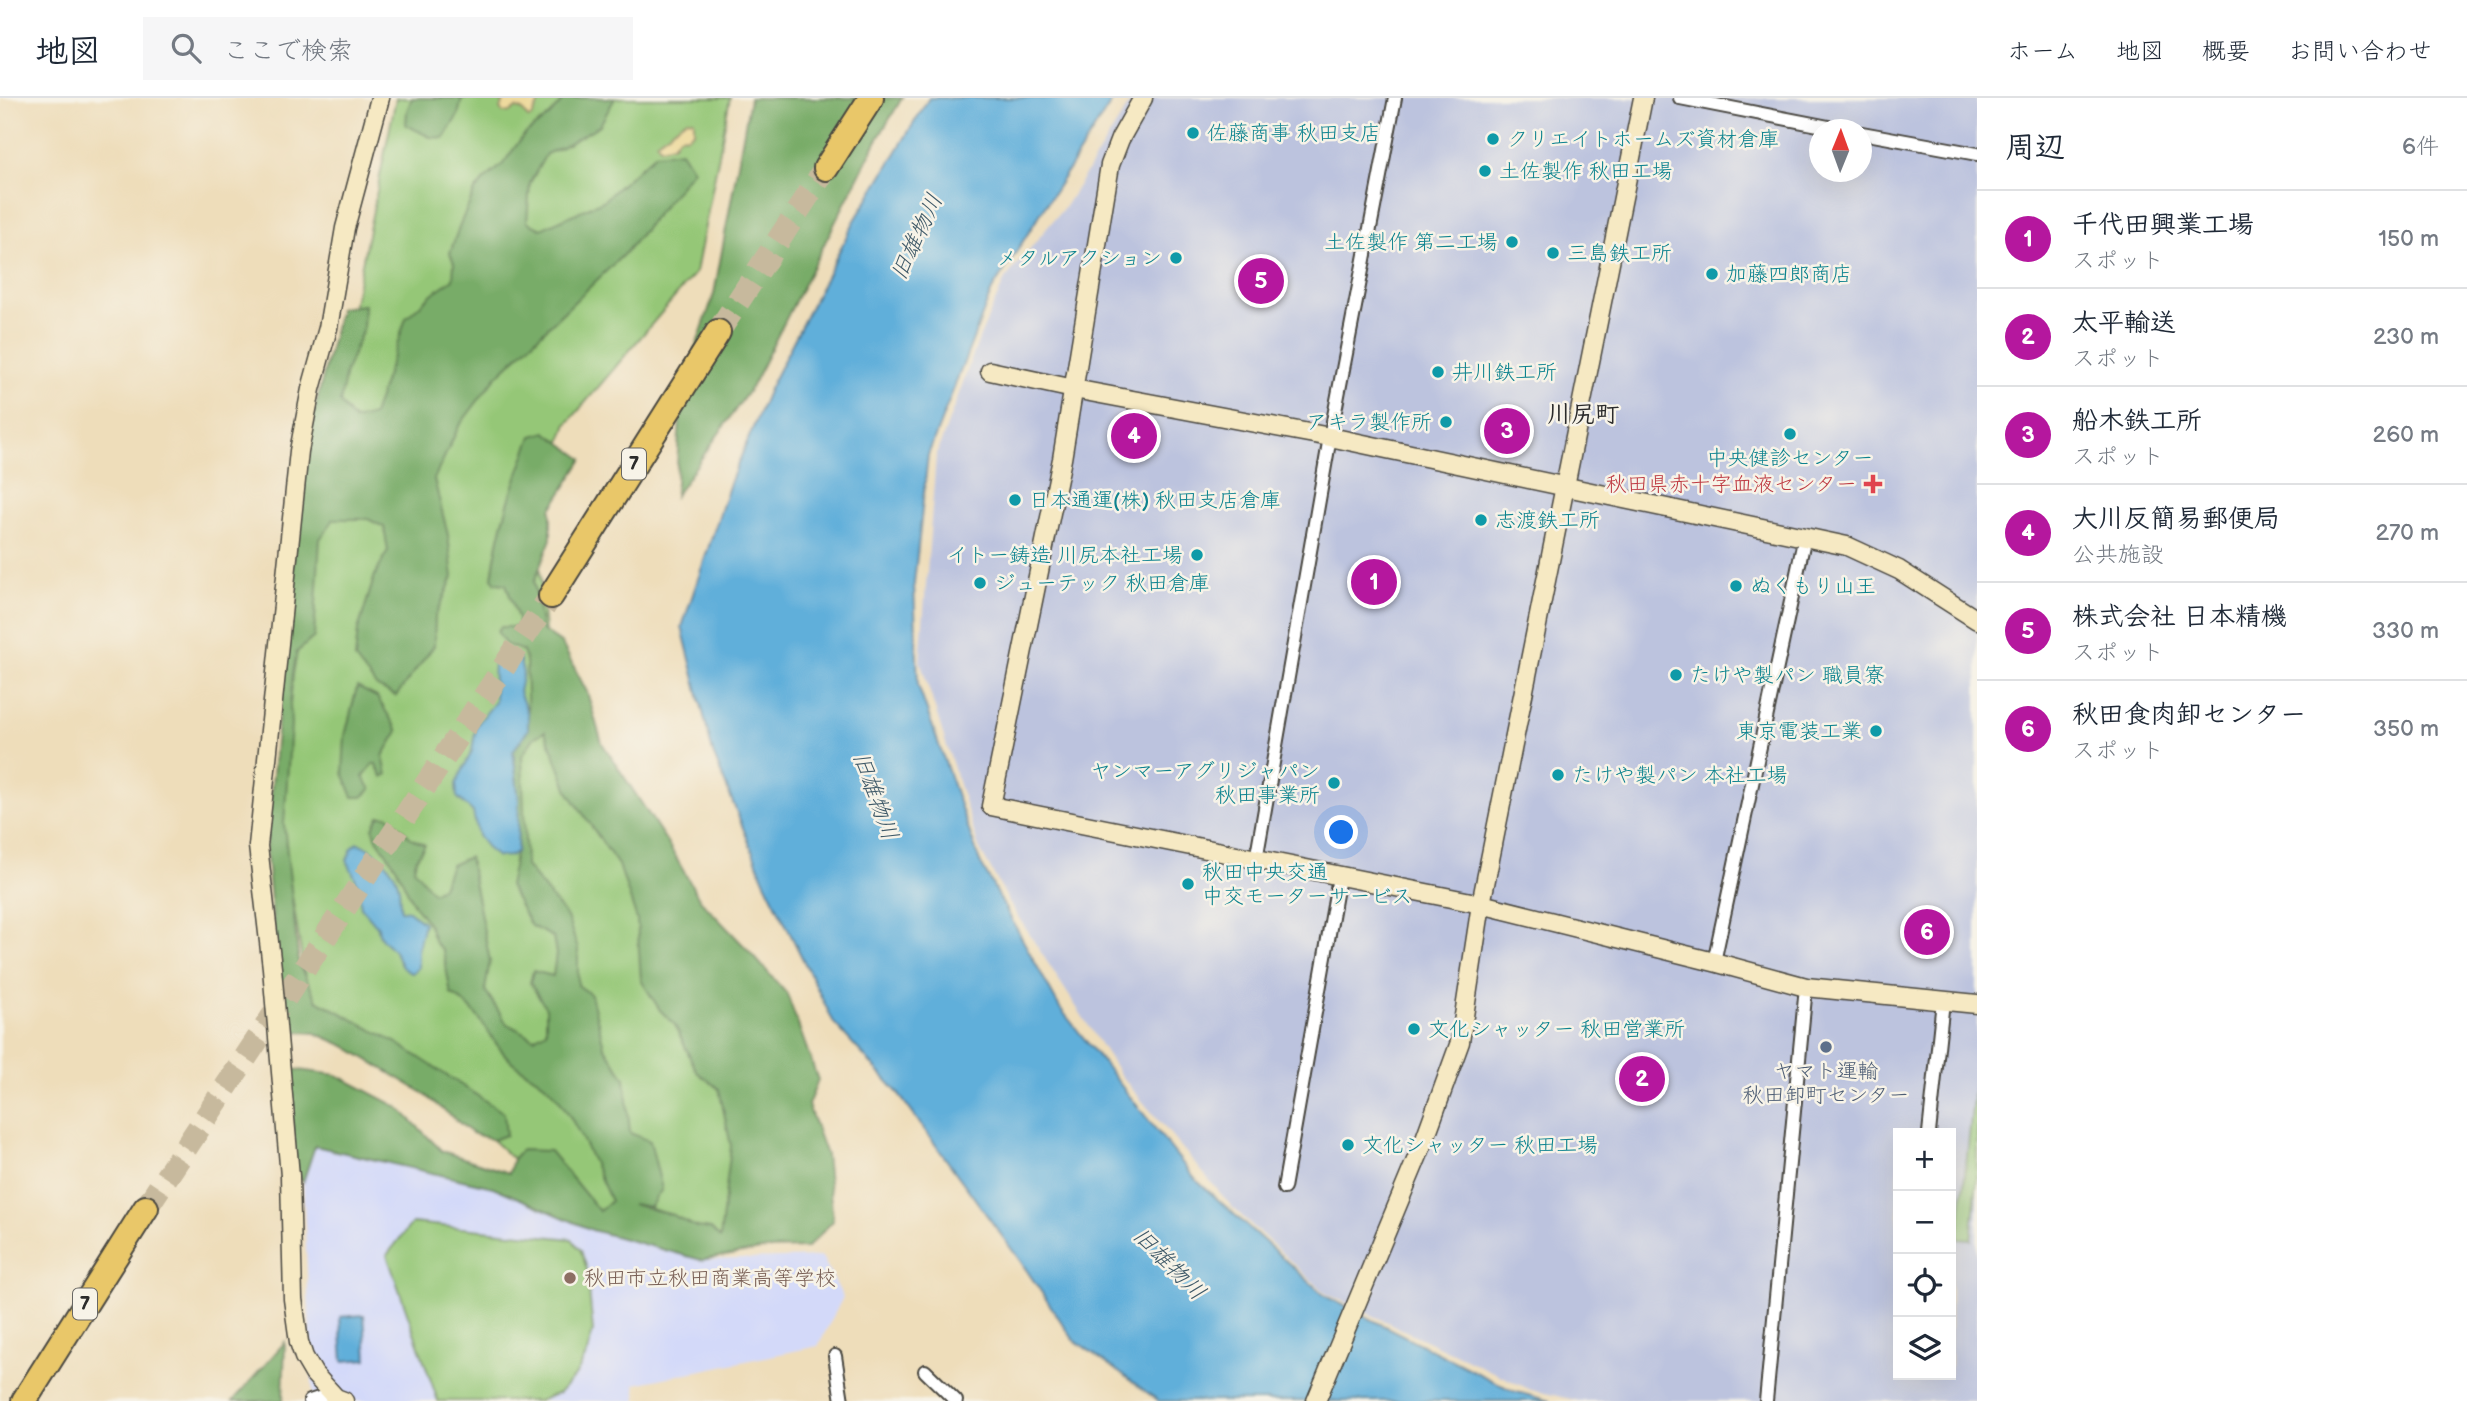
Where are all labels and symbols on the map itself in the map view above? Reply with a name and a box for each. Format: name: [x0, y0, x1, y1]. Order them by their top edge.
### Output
north arrow: [1809, 119, 1872, 182]
place label: 佐藤商事 秋田支店: [1207, 121, 1381, 146]
marker: 佐藤商事 秋田支店: [1185, 125, 1201, 141]
place label: クリエイトホームズ資材倉庫: [1507, 127, 1779, 152]
marker: クリエイトホームズ資材倉庫: [1485, 131, 1501, 147]
place label: 土佐製作 秋田工場: [1499, 159, 1673, 184]
marker: 土佐製作 秋田工場: [1477, 163, 1493, 179]
water label: 旧雄物川: [885, 189, 949, 285]
place label: 土佐製作 第二工場: [1324, 230, 1498, 255]
marker: 土佐製作 第二工場: [1504, 234, 1520, 250]
place label: 三島鉄工所: [1567, 241, 1672, 266]
marker: 三島鉄工所: [1545, 245, 1561, 261]
place label: メタルアクション: [997, 246, 1162, 271]
marker: メタルアクション: [1168, 250, 1184, 266]
pin: 5: [1238, 255, 1284, 307]
place label: 加藤四郎商店: [1726, 262, 1852, 287]
marker: 加藤四郎商店: [1704, 266, 1720, 282]
place label: 井川鉄工所: [1452, 360, 1557, 385]
marker: 井川鉄工所: [1430, 364, 1446, 380]
district label: 川尻町: [1547, 400, 1619, 429]
pin: 3: [1484, 405, 1530, 457]
pin: 4: [1111, 410, 1157, 462]
place label: アキラ製作所: [1306, 410, 1432, 435]
marker: アキラ製作所: [1438, 414, 1454, 430]
marker: 中央健診センター: [1782, 426, 1798, 442]
place label: 中央健診センター: [1706, 446, 1874, 471]
road number: 7: [622, 448, 646, 480]
place label: 秋田県赤十字血液センター: [1606, 472, 1857, 497]
marker: 秋田県赤十字血液センター: [1863, 474, 1883, 494]
place label: 日本通運(株) 秋田支店倉庫: [1029, 488, 1281, 513]
marker: 日本通運(株) 秋田支店倉庫: [1007, 492, 1023, 508]
place label: 志渡鉄工所: [1495, 508, 1600, 533]
marker: 志渡鉄工所: [1473, 512, 1489, 528]
place label: イトー鋳造 川尻本社工場: [946, 543, 1183, 568]
marker: イトー鋳造 川尻本社工場: [1189, 547, 1205, 563]
pin: 1: [1351, 556, 1397, 608]
place label: ジューテック 秋田倉庫: [994, 571, 1210, 596]
place label: ぬくもり山王: [1750, 574, 1876, 599]
marker: ジューテック 秋田倉庫: [972, 575, 988, 591]
marker: ぬくもり山王: [1728, 578, 1744, 594]
place label: たけや製パン 職員寮: [1690, 663, 1885, 688]
marker: たけや製パン 職員寮: [1668, 667, 1684, 683]
place label: 東京電装工業: [1736, 719, 1862, 744]
marker: 東京電装工業: [1868, 723, 1884, 739]
water label: 旧雄物川: [846, 748, 904, 844]
place label: ヤンマーアグリジャパン 秋田事業所: [1090, 759, 1320, 808]
place label: たけや製パン 本社工場: [1572, 763, 1788, 788]
marker: たけや製パン 本社工場: [1550, 767, 1566, 783]
marker: ヤンマーアグリジャパン 秋田事業所: [1326, 775, 1342, 791]
your location: [1324, 815, 1358, 849]
place label: 秋田中央交通 中交モーターサービス: [1202, 860, 1412, 909]
marker: 秋田中央交通 中交モーターサービス: [1180, 876, 1196, 892]
pin: 6: [1904, 906, 1950, 958]
place label: 文化シャッター 秋田営業所: [1428, 1017, 1685, 1042]
marker: 文化シャッター 秋田営業所: [1406, 1021, 1422, 1037]
marker: ヤマト運輸 秋田卸町センター: [1818, 1039, 1834, 1055]
pin: 2: [1619, 1053, 1665, 1105]
place label: ヤマト運輸 秋田卸町センター: [1742, 1059, 1910, 1108]
place label: 文化シャッター 秋田工場: [1362, 1133, 1598, 1158]
marker: 文化シャッター 秋田工場: [1340, 1137, 1356, 1153]
water label: 旧雄物川: [1127, 1222, 1211, 1306]
place label: 秋田市立秋田商業高等学校: [584, 1266, 836, 1291]
marker: 秋田市立秋田商業高等学校: [562, 1270, 578, 1286]
road number: 7: [73, 1288, 97, 1320]

